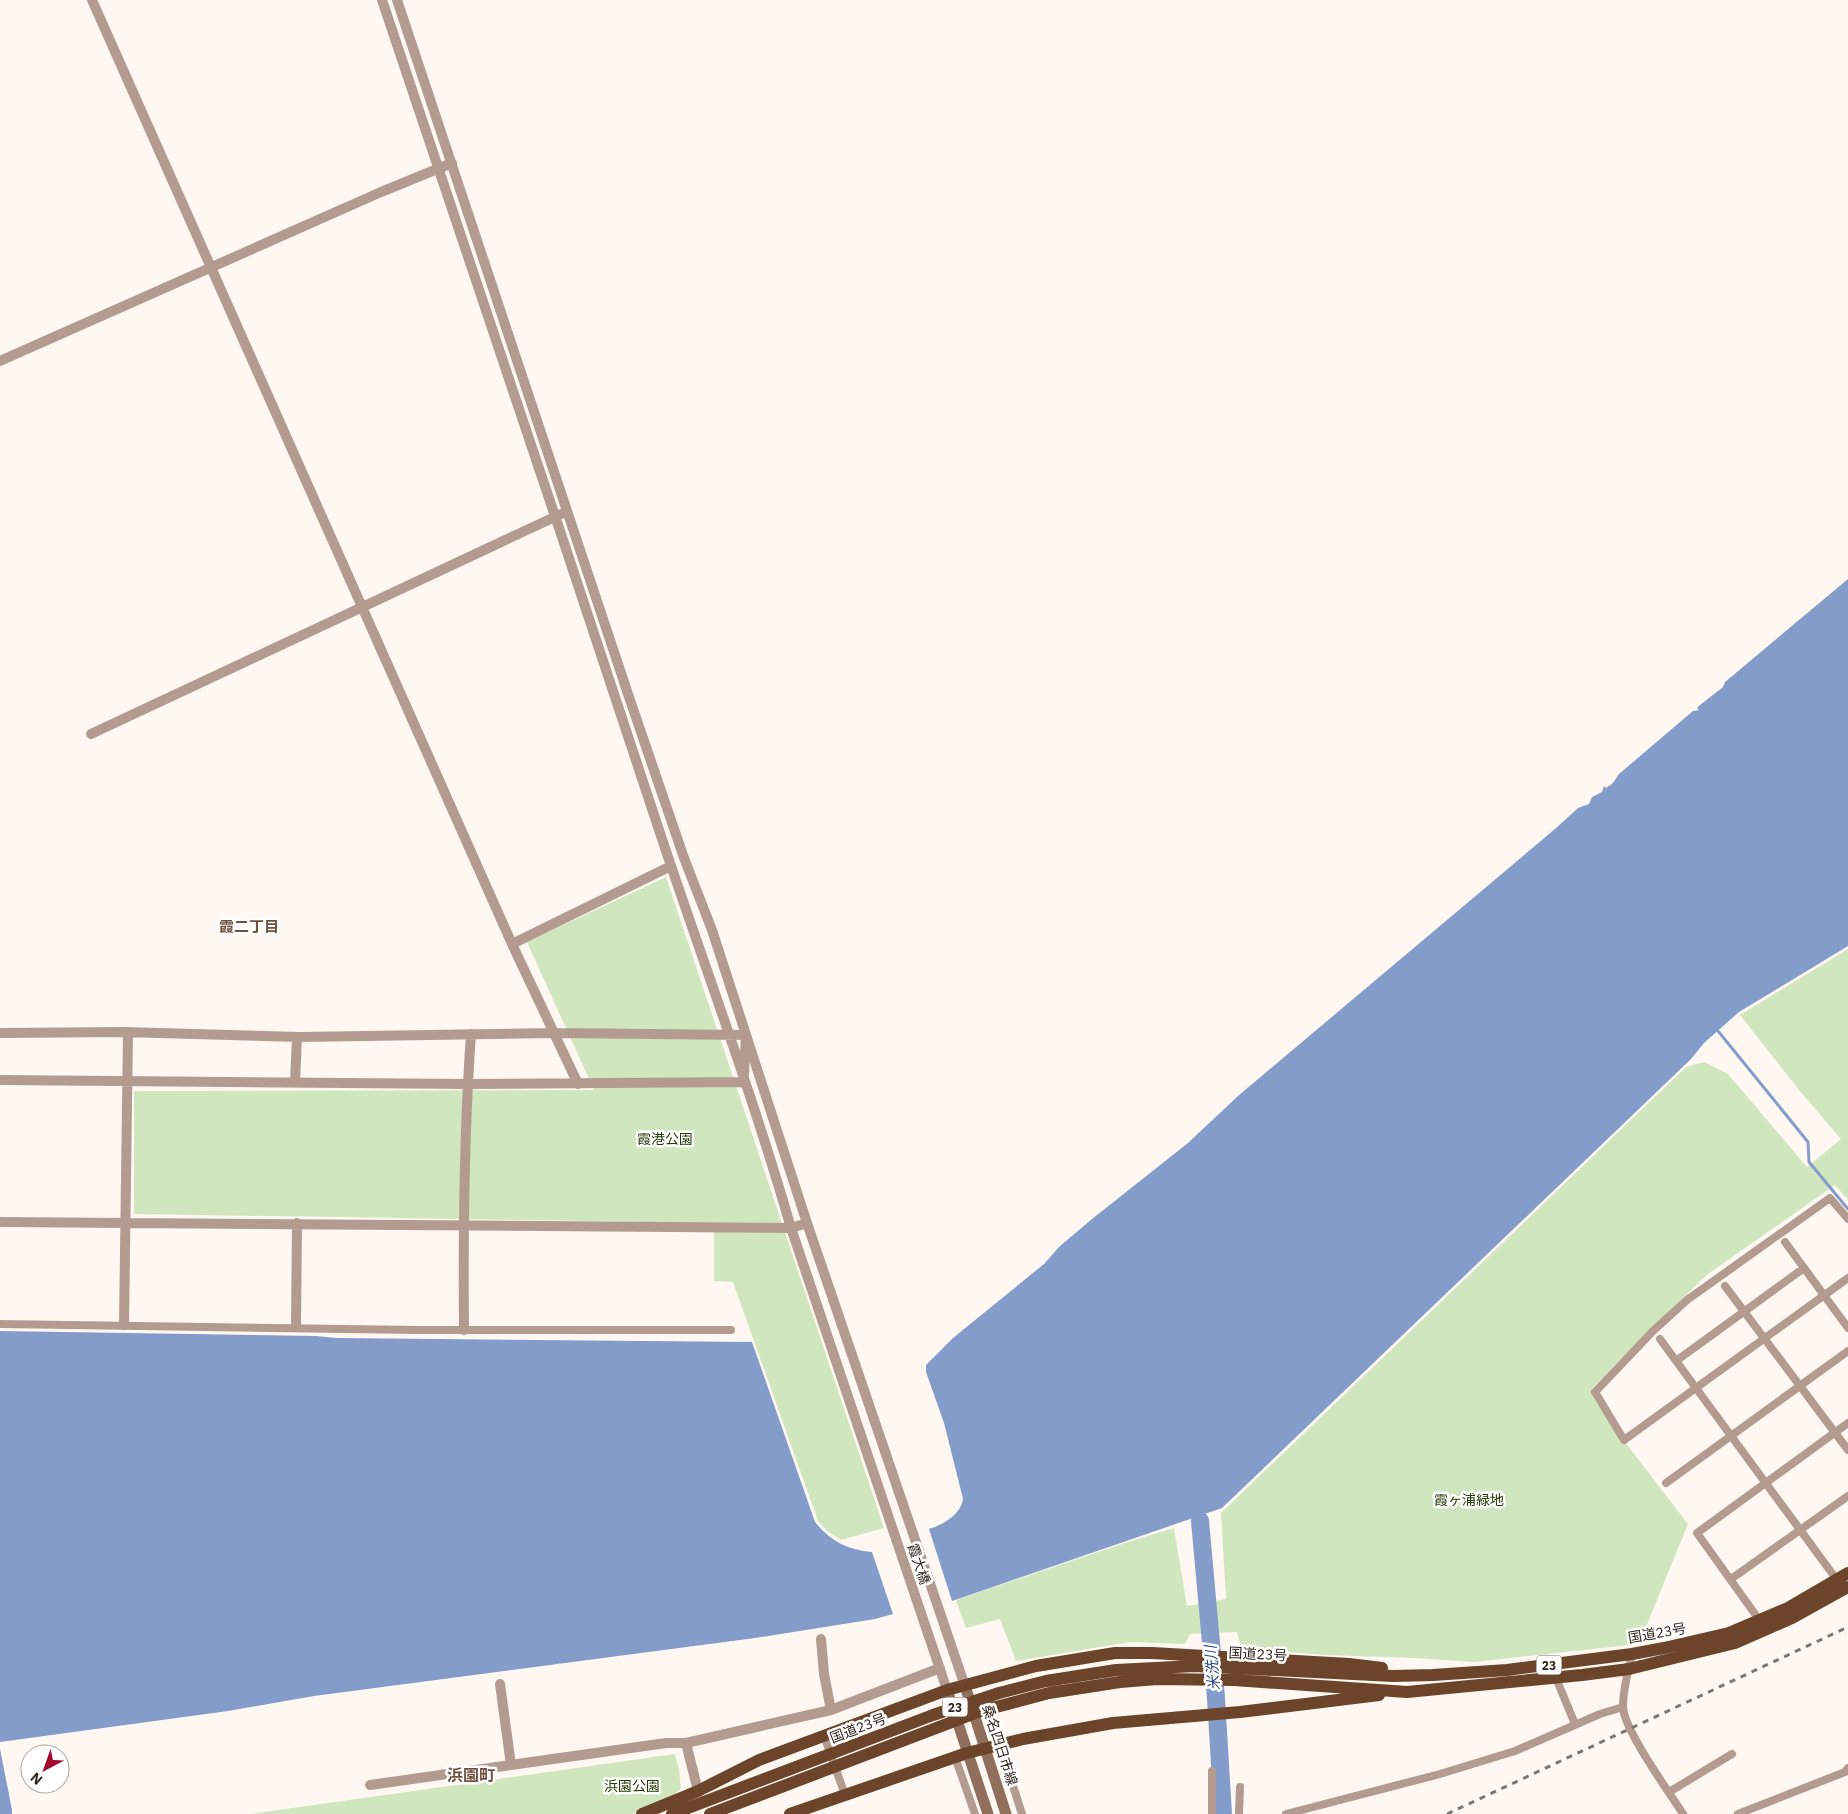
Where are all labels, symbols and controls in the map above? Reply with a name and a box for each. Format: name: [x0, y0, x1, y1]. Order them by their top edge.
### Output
district label: 霞二丁目: [219, 917, 279, 936]
park label: 霞港公園: [637, 1130, 693, 1148]
park label: 霞ヶ浦緑地: [1434, 1491, 1504, 1509]
street label: 霞大橋: [904, 1541, 934, 1587]
street label: 国道23号: [1626, 1619, 1688, 1647]
water label: 米洗川: [1200, 1643, 1223, 1691]
street label: 国道23号: [1228, 1643, 1288, 1665]
road number: 23: [1536, 1656, 1562, 1674]
road number: 23: [942, 1698, 968, 1716]
street label: 桑名四日市線: [978, 1702, 1022, 1788]
street label: 国道23号: [827, 1709, 889, 1747]
north arrow: [20, 1744, 70, 1794]
district label: 浜園町: [447, 1765, 495, 1785]
text: N: [27, 1769, 46, 1789]
park label: 浜園公園: [604, 1777, 660, 1795]

